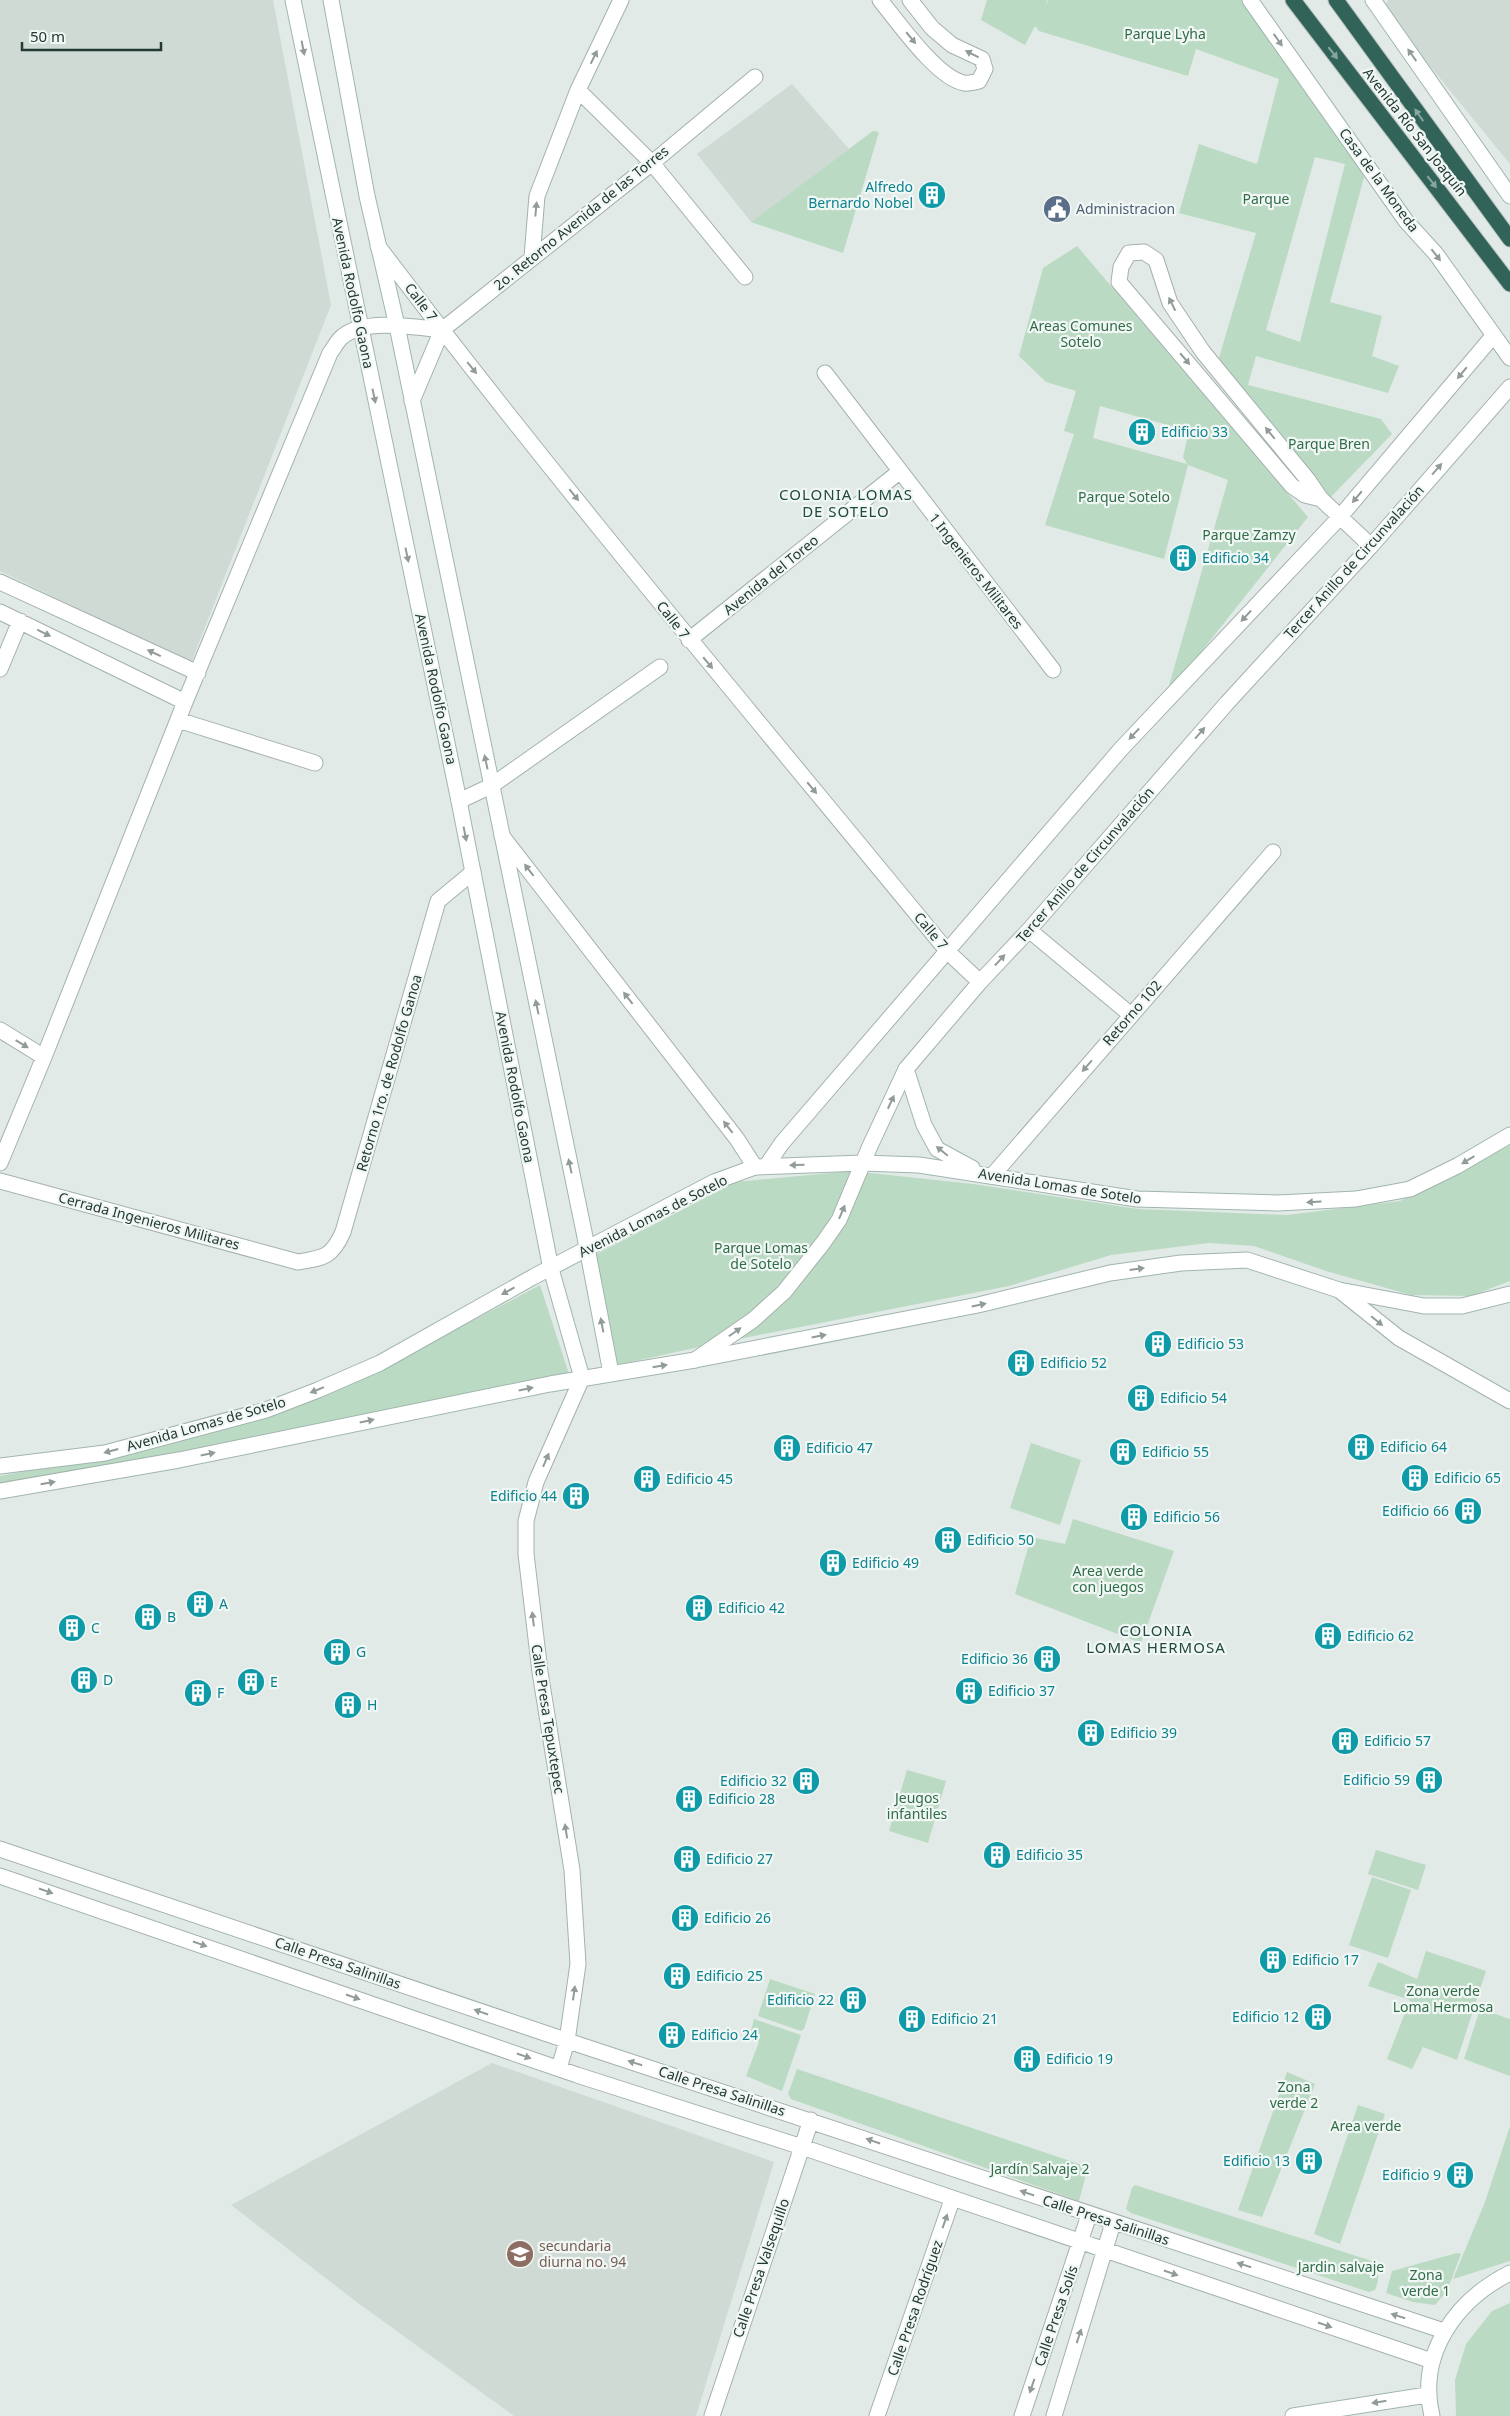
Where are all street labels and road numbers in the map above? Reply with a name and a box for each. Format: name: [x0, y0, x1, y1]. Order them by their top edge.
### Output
street label: Avenida Río San Joaquín: [1359, 63, 1472, 200]
street label: Casa de la Moneda: [1335, 124, 1424, 236]
street label: 2o. Retorno Avenida de las Torres: [489, 141, 672, 294]
street label: Avenida Rodolfo Gaona: [328, 216, 379, 370]
street label: Calle 7: [401, 279, 442, 325]
street label: Tercer Anillo de Circunvalación: [1279, 481, 1428, 643]
street label: 1 Ingenieros Militares: [925, 509, 1028, 633]
street label: Avenida del Toreo: [719, 530, 822, 619]
street label: Calle 7: [653, 597, 694, 643]
street label: Avenida Rodolfo Gaona: [411, 612, 462, 766]
street label: Tercer Anillo de Circunvalación: [1012, 783, 1158, 947]
street label: Calle 7: [910, 908, 953, 953]
street label: Retorno 1ro. de Rodolfo Ganoa: [351, 972, 426, 1174]
street label: Retorno 102: [1098, 976, 1165, 1049]
street label: Avenida Rodolfo Gaona: [491, 1009, 540, 1164]
street label: Avenida Lomas de Sotelo: [977, 1163, 1143, 1208]
street label: Avenida Lomas de Sotelo: [575, 1170, 730, 1261]
street label: Cerrada Ingenieros Militares: [56, 1187, 242, 1254]
street label: Avenida Lomas de Sotelo: [124, 1392, 288, 1455]
street label: Calle Presa Tepuxtepec: [527, 1643, 570, 1795]
street label: Calle Presa Salinillas: [273, 1932, 404, 1993]
street label: Calle Presa Salinillas: [656, 2061, 788, 2120]
street label: Calle Presa Salinillas: [1040, 2190, 1172, 2249]
street label: Calle Presa Valsequillo: [728, 2196, 793, 2340]
street label: Calle Presa Rodríguez: [882, 2237, 947, 2378]
street label: Calle Presa Solís: [1029, 2263, 1082, 2369]

